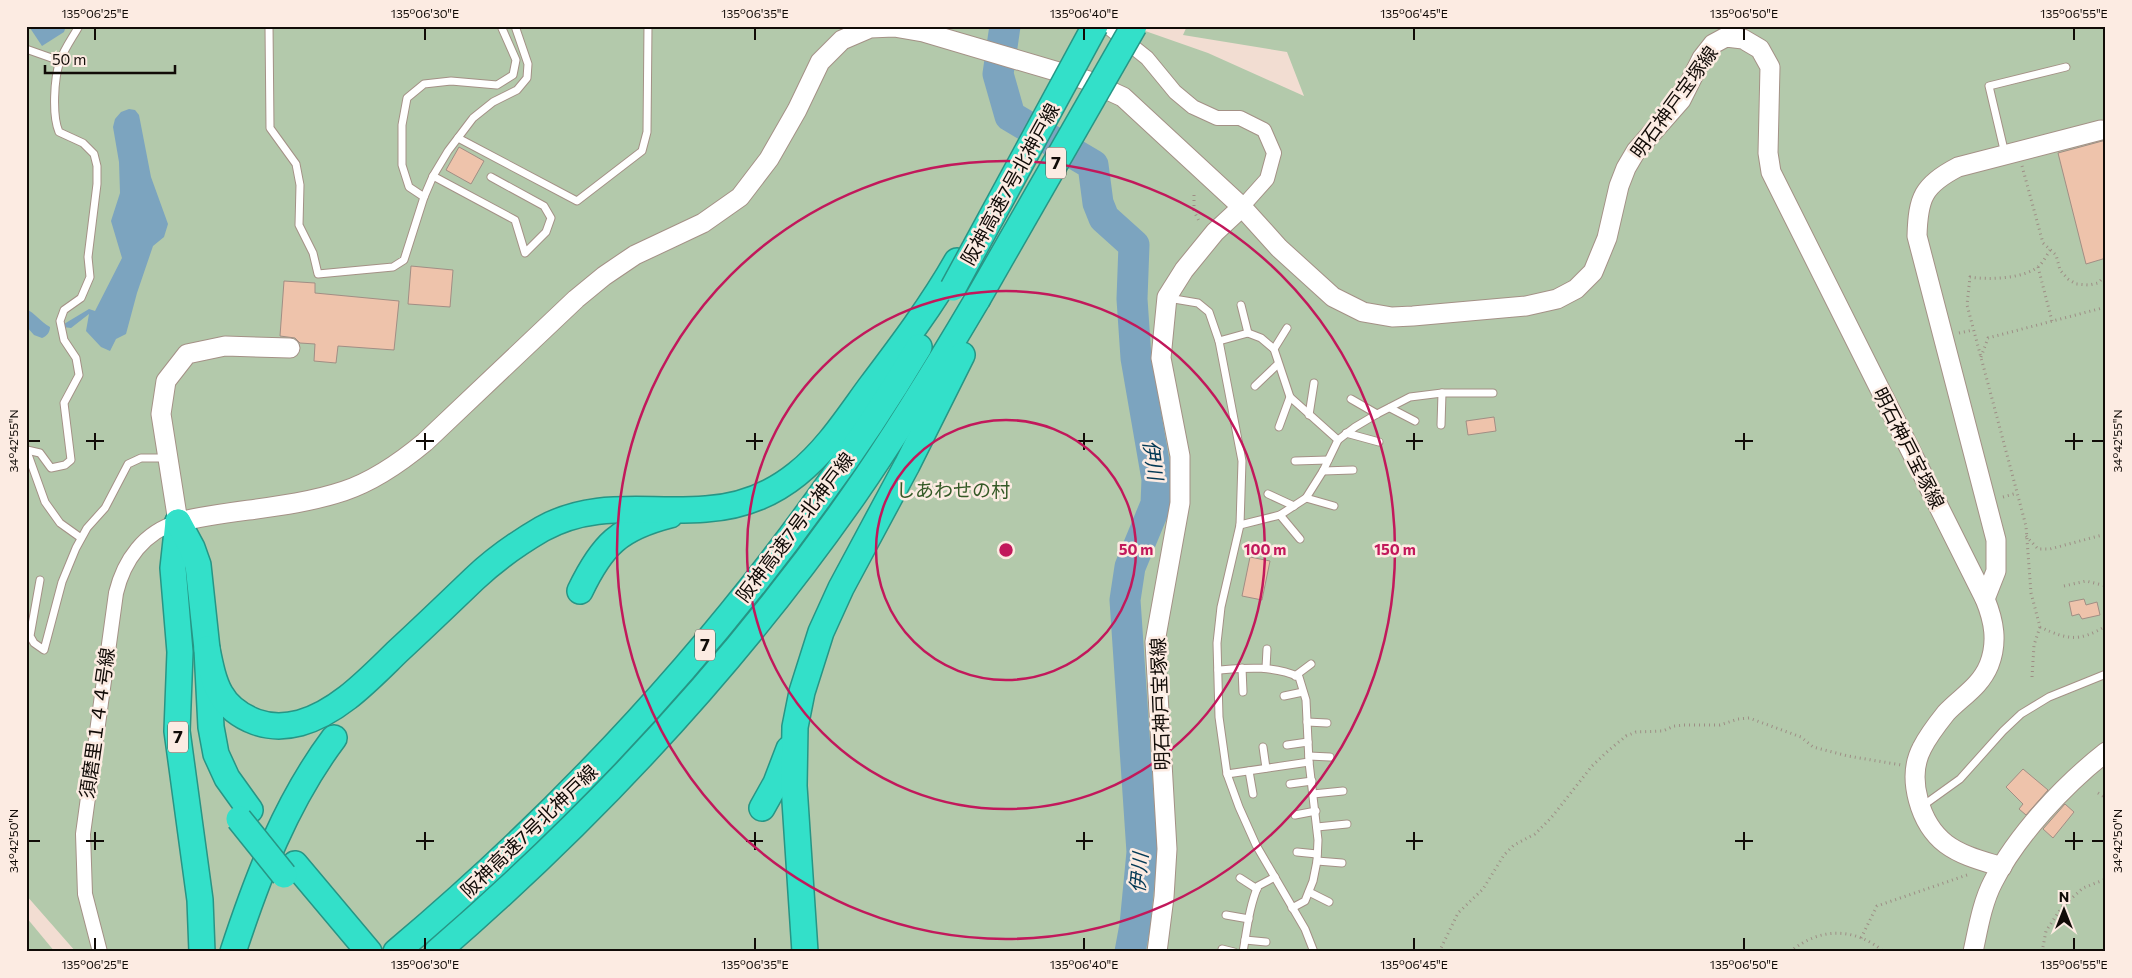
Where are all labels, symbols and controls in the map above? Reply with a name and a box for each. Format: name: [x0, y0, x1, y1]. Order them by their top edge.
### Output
text: 135°06'25"E: [61, 6, 129, 20]
text: 135°06'30"E: [391, 6, 459, 20]
text: 135°06'35"E: [721, 6, 789, 20]
text: 135°06'40"E: [1050, 6, 1118, 20]
text: 135°06'45"E: [1380, 6, 1448, 20]
text: 135°06'50"E: [1710, 6, 1778, 20]
text: 135°06'55"E: [2040, 6, 2108, 20]
street label: 明石神戸宝塚線: [1625, 41, 1722, 162]
scale bar: [45, 42, 175, 74]
text: 50 m: [52, 50, 86, 68]
street label: 阪神高速7号北神戸線: [956, 99, 1064, 269]
road number: 7: [1046, 148, 1066, 178]
street label: 明石神戸宝塚線: [1869, 383, 1950, 512]
text: 34°42'55"N: [6, 409, 20, 473]
text: 34°42'55"N: [2110, 409, 2124, 473]
water label: 伊川: [1139, 438, 1169, 483]
street label: 阪神高速7号北神戸線: [731, 447, 858, 606]
park label: しあわせの村: [896, 478, 1010, 501]
text: 50 m: [1119, 540, 1153, 558]
text: 100 m: [1244, 540, 1286, 558]
text: 150 m: [1374, 540, 1416, 558]
centre of rings: [997, 541, 1015, 559]
road number: 7: [695, 630, 715, 660]
street label: 明石神戸宝塚線: [1146, 637, 1173, 771]
street label: 須磨里１４４号線: [75, 646, 118, 800]
road number: 7: [168, 722, 188, 752]
street label: 阪神高速7号北神戸線: [456, 759, 602, 902]
text: 34°42'50"N: [6, 809, 20, 873]
text: 34°42'50"N: [2110, 809, 2124, 873]
water label: 伊川: [1124, 850, 1152, 894]
north arrow: [2040, 886, 2090, 936]
text: N: [2059, 888, 2069, 905]
text: 135°06'25"E: [61, 957, 129, 971]
text: 135°06'30"E: [391, 957, 459, 971]
text: 135°06'35"E: [721, 957, 789, 971]
text: 135°06'40"E: [1050, 957, 1118, 971]
text: 135°06'45"E: [1380, 957, 1448, 971]
text: 135°06'50"E: [1710, 957, 1778, 971]
text: 135°06'55"E: [2040, 957, 2108, 971]

